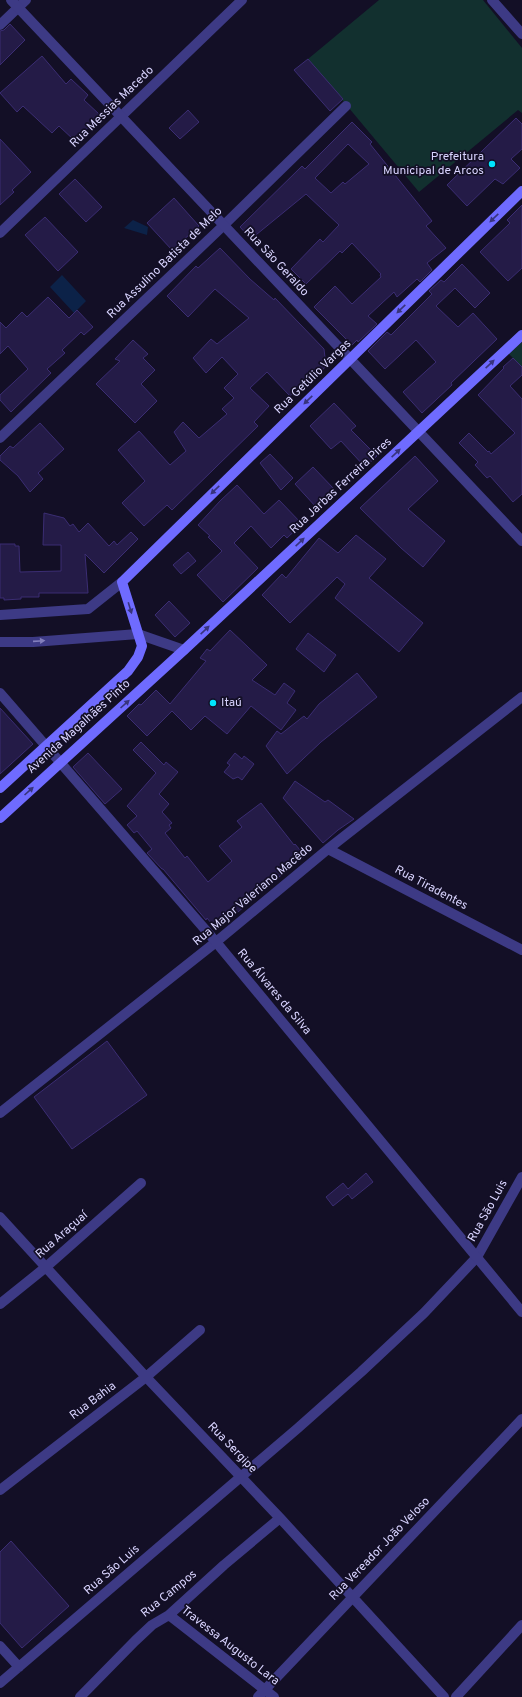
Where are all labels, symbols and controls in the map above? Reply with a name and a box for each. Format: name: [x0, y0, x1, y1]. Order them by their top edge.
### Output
street label: Rua Messias Macedo: [67, 63, 158, 151]
place label: Prefeitura Municipal de Arcos: [383, 149, 484, 179]
marker: Prefeitura Municipal de Arcos: [487, 159, 497, 169]
street label: Rua Assulino Batista de Melo: [104, 203, 226, 322]
one-way arrow: [489, 213, 499, 223]
street label: Rua São Geraldo: [240, 224, 312, 300]
one-way arrow: [396, 304, 406, 314]
street label: Rua Getúlio Vargas: [271, 336, 355, 418]
one-way arrow: [486, 360, 495, 369]
one-way arrow: [303, 395, 313, 404]
street label: Rua Jarbas Ferreira Pires: [286, 434, 396, 538]
one-way arrow: [391, 449, 400, 458]
one-way arrow: [210, 485, 220, 495]
one-way arrow: [295, 537, 305, 546]
one-way arrow: [127, 602, 133, 614]
one-way arrow: [200, 625, 210, 635]
one-way arrow: [33, 638, 45, 645]
street label: Avenida Magalhães Pinto: [24, 676, 134, 778]
place label: Itaú: [221, 695, 242, 711]
marker: Itaú: [208, 698, 218, 708]
one-way arrow: [120, 699, 130, 708]
one-way arrow: [24, 787, 34, 796]
street label: Rua Major Valeriano Macêdo: [190, 840, 317, 950]
street label: Rua Tiradentes: [392, 862, 470, 914]
street label: Rua Álvares da Silva: [233, 946, 315, 1038]
street label: Rua São Luis: [464, 1177, 512, 1245]
street label: Rua Araçuaí: [32, 1207, 92, 1262]
street label: Rua Bahia: [67, 1378, 119, 1424]
street label: Rua Sergipe: [204, 1419, 260, 1477]
street label: Rua Vereador João Veloso: [326, 1493, 434, 1604]
street label: Rua São Luis: [81, 1541, 143, 1599]
street label: Rua Campos: [138, 1567, 200, 1621]
street label: Travessa Augusto Lara: [178, 1603, 282, 1689]

